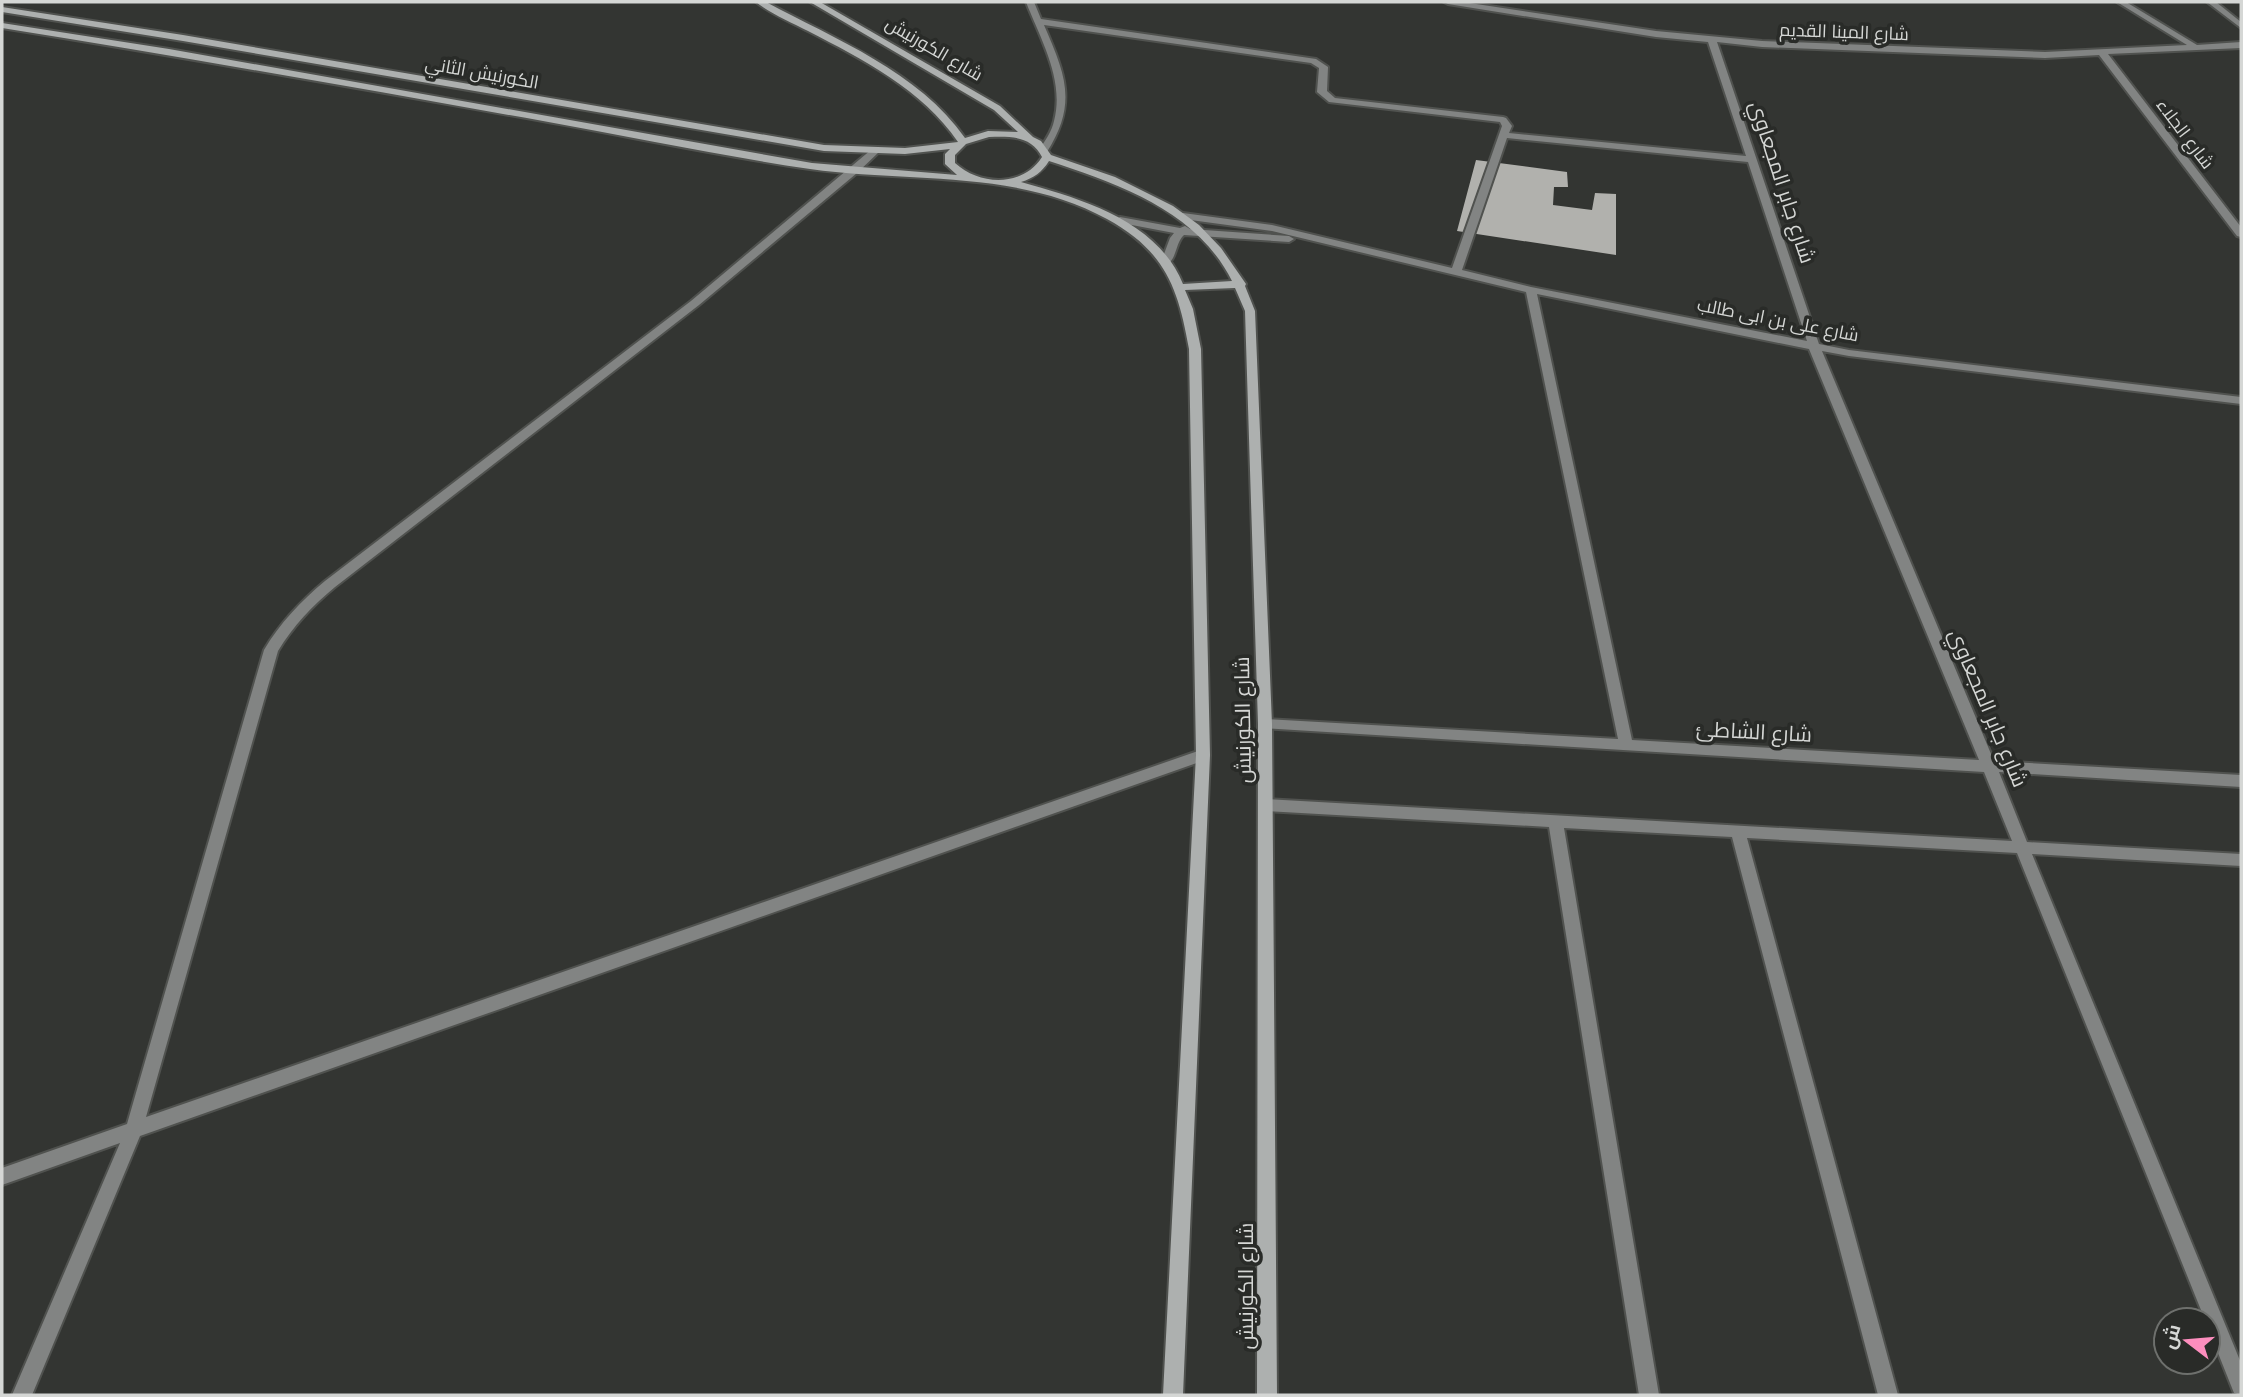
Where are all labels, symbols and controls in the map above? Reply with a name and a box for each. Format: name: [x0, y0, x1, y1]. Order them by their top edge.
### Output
street label: شارع الكورنيش: [881, 11, 987, 87]
street label: شارع المينا القديم: [1779, 18, 1909, 46]
street label: الكورنيش الثاني: [423, 51, 541, 97]
street label: شارع الجلاء: [2151, 94, 2219, 174]
street label: شارع جابر المجعاوي: [1741, 97, 1821, 267]
street label: شارع على بن ابى طالب: [1695, 293, 1861, 347]
street label: شارع جابر المجعاوي: [1940, 625, 2034, 792]
street label: شارع الكورنيش: [1228, 656, 1258, 784]
street label: شارع الشاطئ: [1695, 715, 1813, 749]
street label: شارع الكورنيش: [1232, 1223, 1260, 1349]
north arrow: [2152, 1306, 2222, 1376]
text: ش: [2156, 1321, 2187, 1352]

